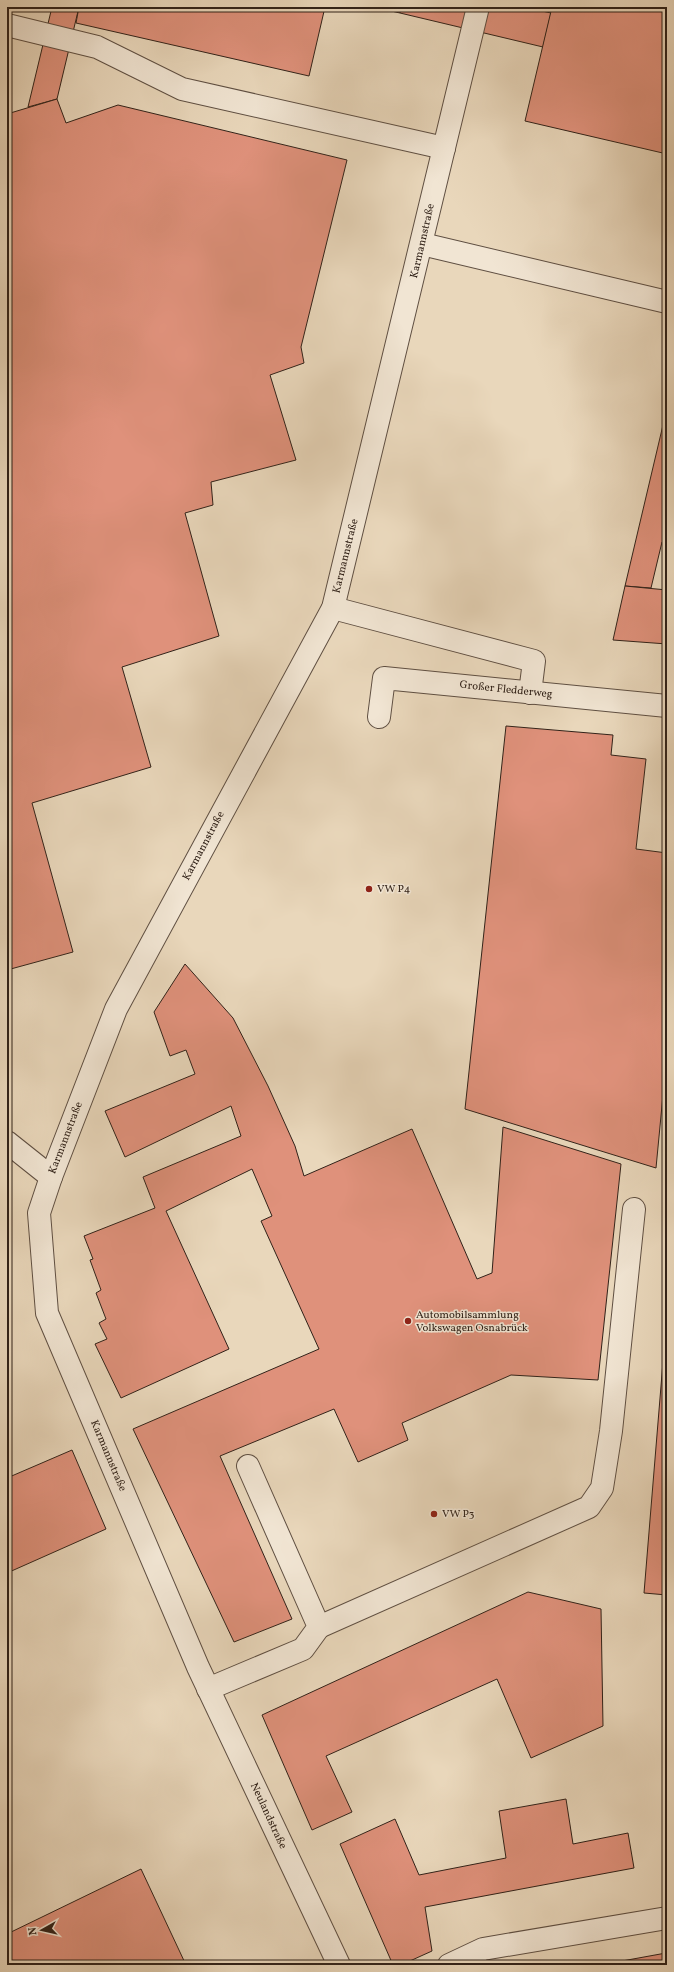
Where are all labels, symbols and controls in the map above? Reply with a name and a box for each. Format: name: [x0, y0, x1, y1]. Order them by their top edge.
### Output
street label: Karmannstraße: [407, 202, 439, 280]
street label: Karmannstraße: [329, 517, 363, 595]
street label: Großer Fledderweg: [459, 678, 554, 702]
street label: Karmannstraße: [179, 809, 229, 883]
place label: VW P4: [377, 882, 411, 897]
marker: VW P4: [364, 884, 374, 894]
street label: Karmannstraße: [45, 1100, 87, 1176]
place label: Automobilsammlung Volkswagen Osnabrück: [416, 1308, 528, 1336]
marker: Automobilsammlung Volkswagen Osnabrück: [403, 1316, 413, 1326]
street label: Karmannstraße: [86, 1418, 130, 1494]
place label: VW P3: [442, 1507, 475, 1522]
marker: VW P3: [429, 1509, 439, 1519]
street label: Neulandstraße: [246, 1780, 290, 1852]
north arrow: [22, 1910, 62, 1950]
text: N: [26, 1926, 42, 1936]

